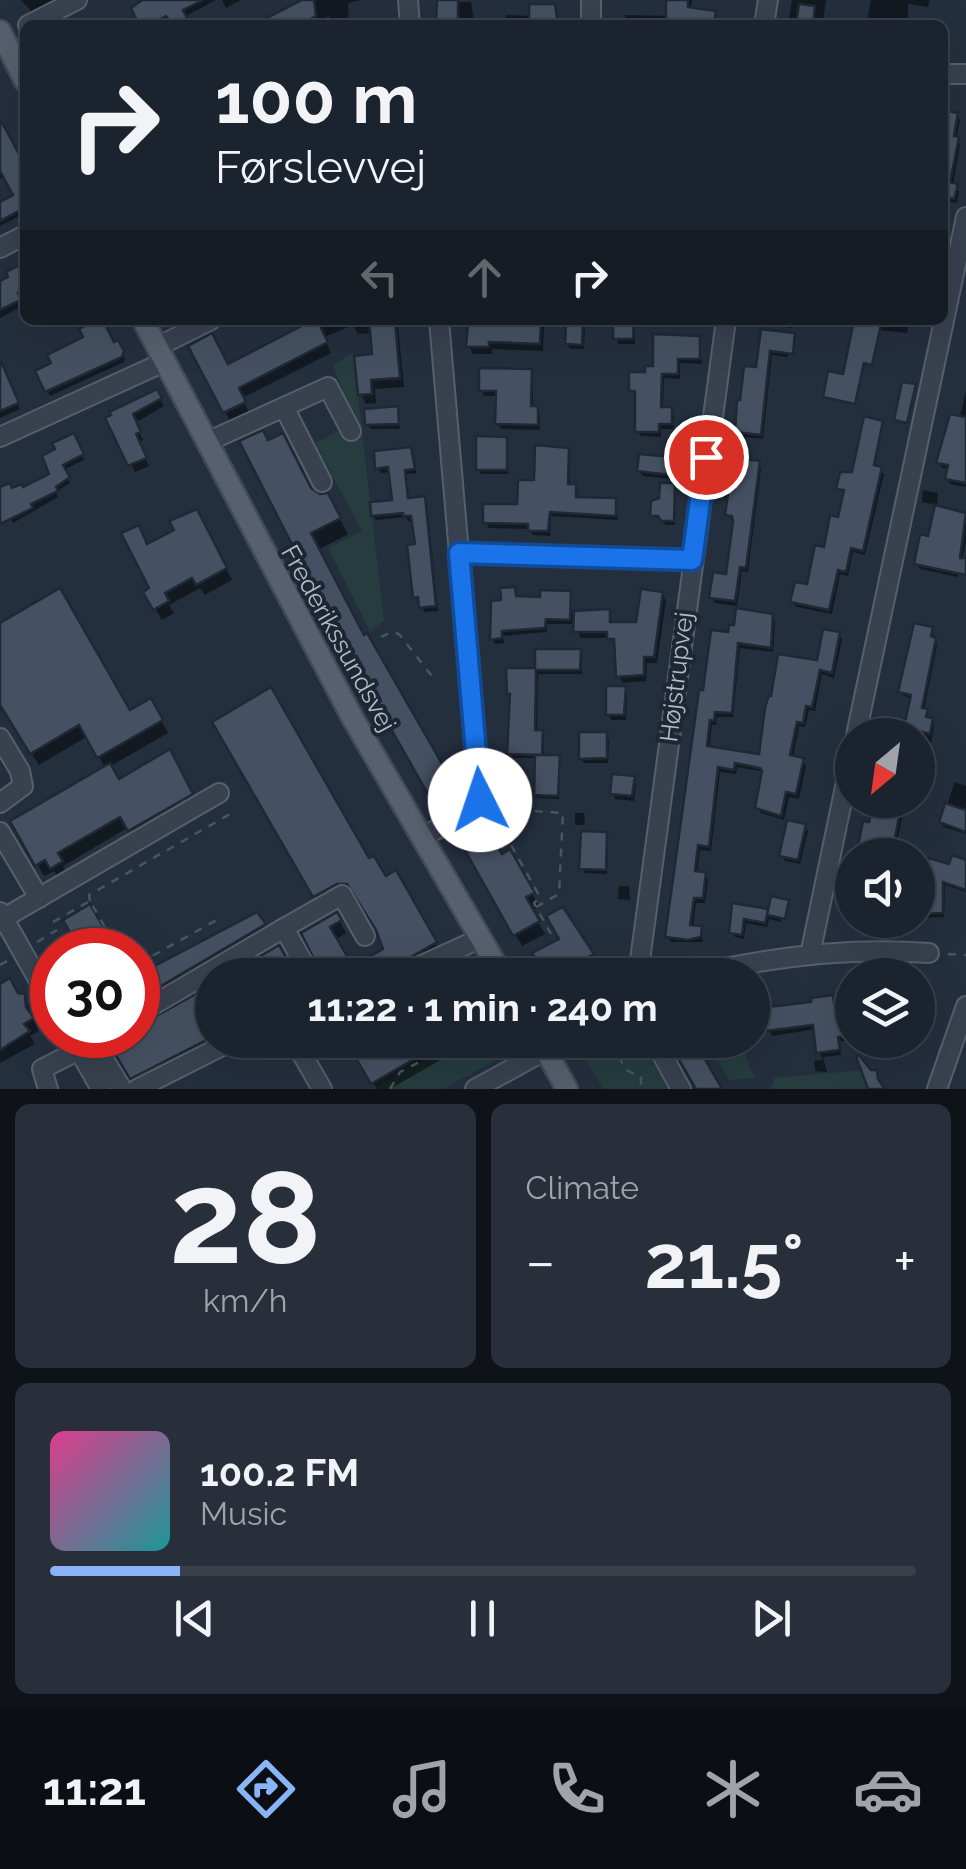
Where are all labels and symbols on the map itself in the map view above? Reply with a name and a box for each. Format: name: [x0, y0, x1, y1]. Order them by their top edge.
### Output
pin: [664, 415, 749, 500]
street label: Frederikssundsvej: [275, 539, 403, 737]
street label: Højstrupvej: [653, 610, 699, 744]
north arrow: [835, 718, 935, 818]
position arrow: [428, 748, 532, 852]
speed limit sign: 30: [30, 928, 160, 1058]

